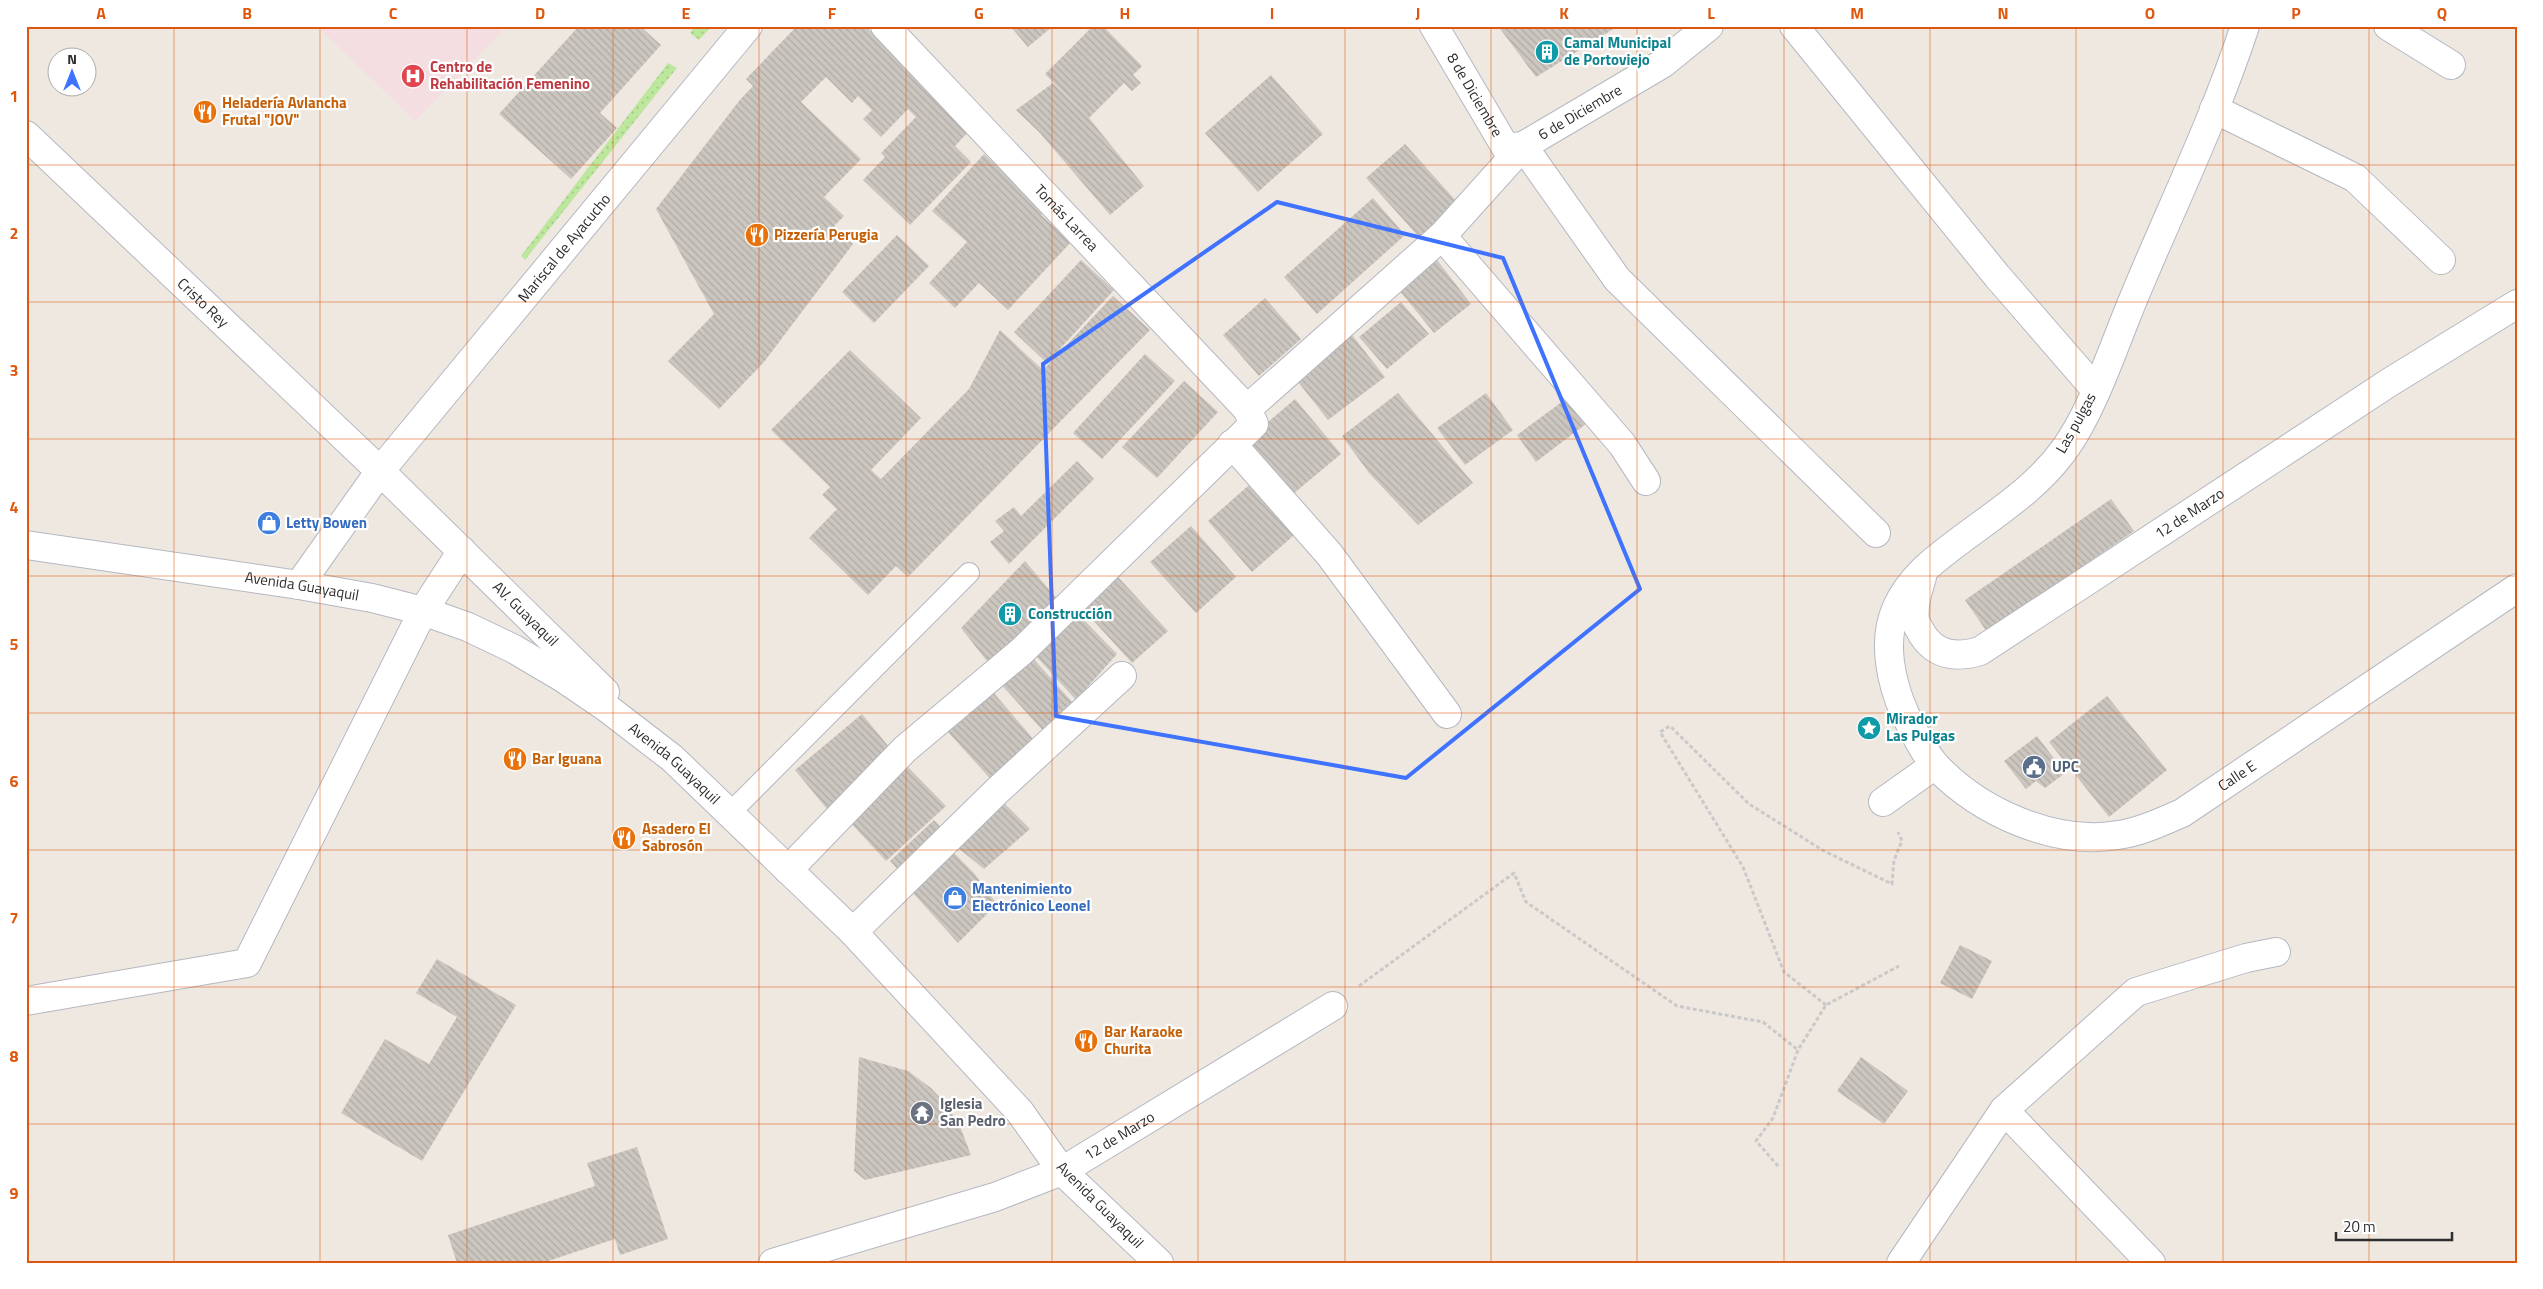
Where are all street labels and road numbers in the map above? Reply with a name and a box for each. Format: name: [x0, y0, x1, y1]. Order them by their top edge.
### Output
street label: 8 de Diciembre: [1441, 48, 1509, 141]
street label: 6 de Diciembre: [1533, 78, 1626, 146]
street label: Tomás Larrea: [1029, 179, 1105, 257]
street label: Mariscal de Ayacucho: [512, 188, 616, 307]
street label: Cristo Rey: [172, 272, 234, 333]
street label: Las pulgas: [2049, 388, 2102, 457]
street label: 12 de Marzo: [2150, 482, 2229, 544]
street label: Avenida Guayaquil: [243, 565, 361, 606]
street label: AV. Guayaquil: [487, 576, 564, 652]
street label: Avenida Guayaquil: [624, 717, 726, 810]
street label: Calle E: [2213, 754, 2261, 797]
street label: 12 de Marzo: [1080, 1105, 1159, 1166]
street label: Avenida Guayaquil: [1051, 1156, 1149, 1254]

